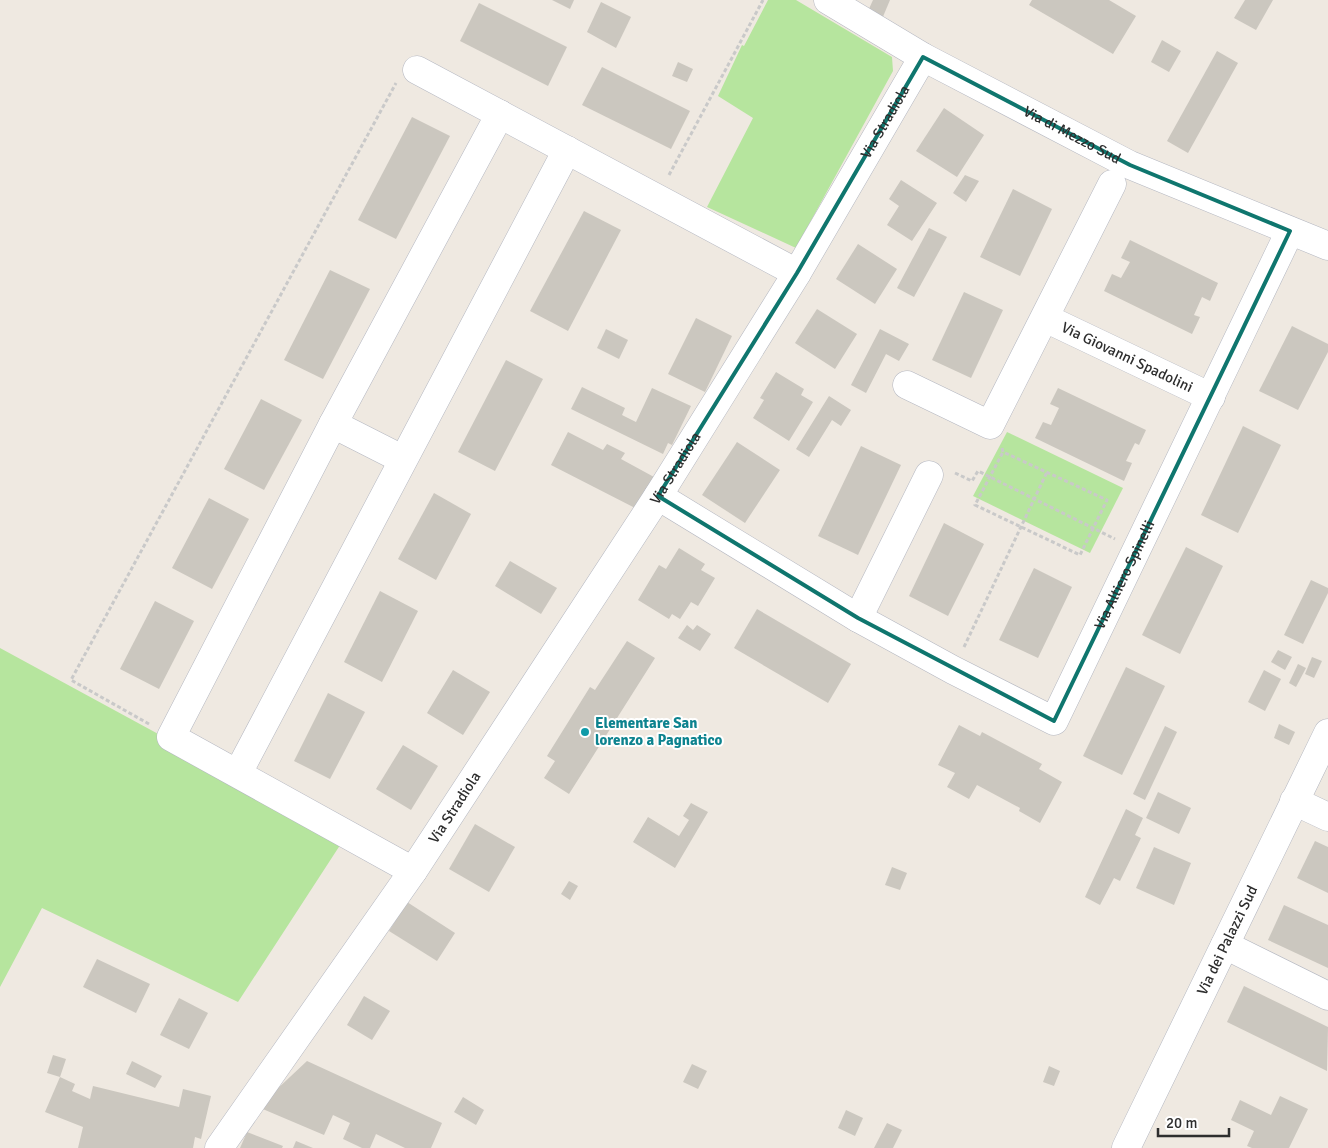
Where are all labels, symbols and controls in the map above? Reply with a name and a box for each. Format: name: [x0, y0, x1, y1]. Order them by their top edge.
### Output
street label: Via Stradiola: [857, 82, 914, 162]
street label: Via di Mezzo Sud: [1020, 102, 1124, 168]
street label: Via Giovanni Spadolini: [1059, 318, 1196, 396]
street label: Via Stradiola: [646, 429, 705, 508]
street label: Via Altiero Spinelli: [1091, 517, 1158, 632]
place label: Elementare San lorenzo a Pagnatico: [595, 714, 723, 749]
marker: Elementare San lorenzo a Pagnatico: [579, 726, 591, 738]
street label: Via Stradiola: [425, 768, 484, 847]
street label: Via dei Palazzi Sud: [1193, 883, 1261, 998]
scale bar: [1158, 1106, 1229, 1138]
text: 20 m: [1166, 1114, 1197, 1132]

